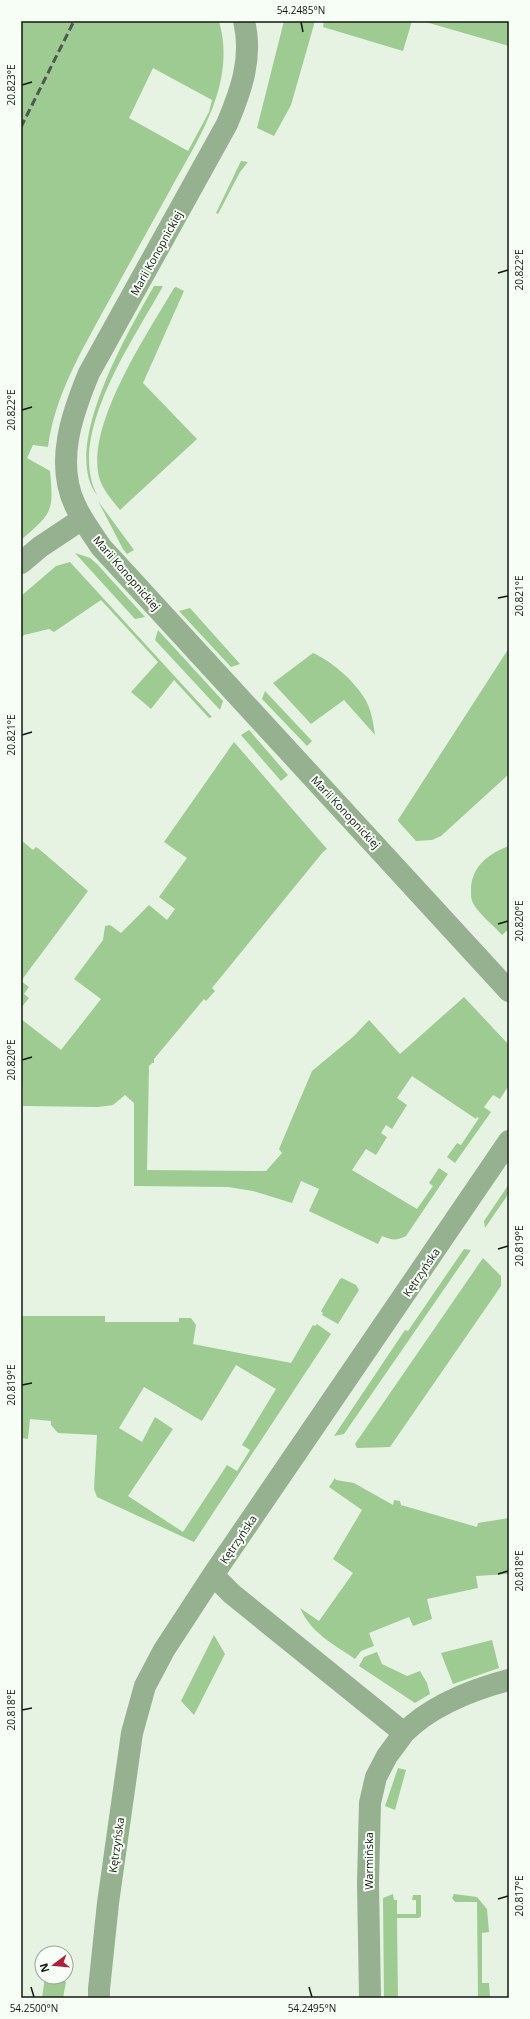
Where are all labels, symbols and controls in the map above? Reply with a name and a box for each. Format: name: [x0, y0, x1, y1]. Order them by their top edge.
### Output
text: 54.2485°N: [277, 3, 325, 17]
text: 20.823°E: [4, 64, 18, 106]
street label: Marii Konopnickiej: [126, 208, 186, 298]
text: 20.822°E: [512, 249, 526, 291]
text: 20.822°E: [4, 389, 18, 431]
street label: Marii Konopnickiej: [90, 532, 164, 614]
text: 20.821°E: [512, 575, 526, 617]
text: 20.821°E: [4, 714, 18, 756]
street label: Marii Konopnickiej: [308, 772, 384, 852]
text: 20.820°E: [512, 900, 526, 942]
text: 20.820°E: [4, 1039, 18, 1081]
text: 20.819°E: [512, 1225, 526, 1267]
street label: Kętrzyńska: [399, 1245, 443, 1299]
text: 20.819°E: [4, 1364, 18, 1406]
street label: Kętrzyńska: [216, 1512, 260, 1566]
text: 20.818°E: [512, 1550, 526, 1592]
text: 20.818°E: [4, 1689, 18, 1731]
street label: Kętrzyńska: [105, 1816, 127, 1874]
street label: Warmińska: [361, 1832, 376, 1890]
text: 20.817°E: [512, 1875, 526, 1917]
north arrow: [34, 1945, 74, 1985]
text: N: [35, 1962, 52, 1974]
text: 54.2500°N: [10, 2001, 58, 2015]
text: 54.2495°N: [288, 2001, 336, 2015]

